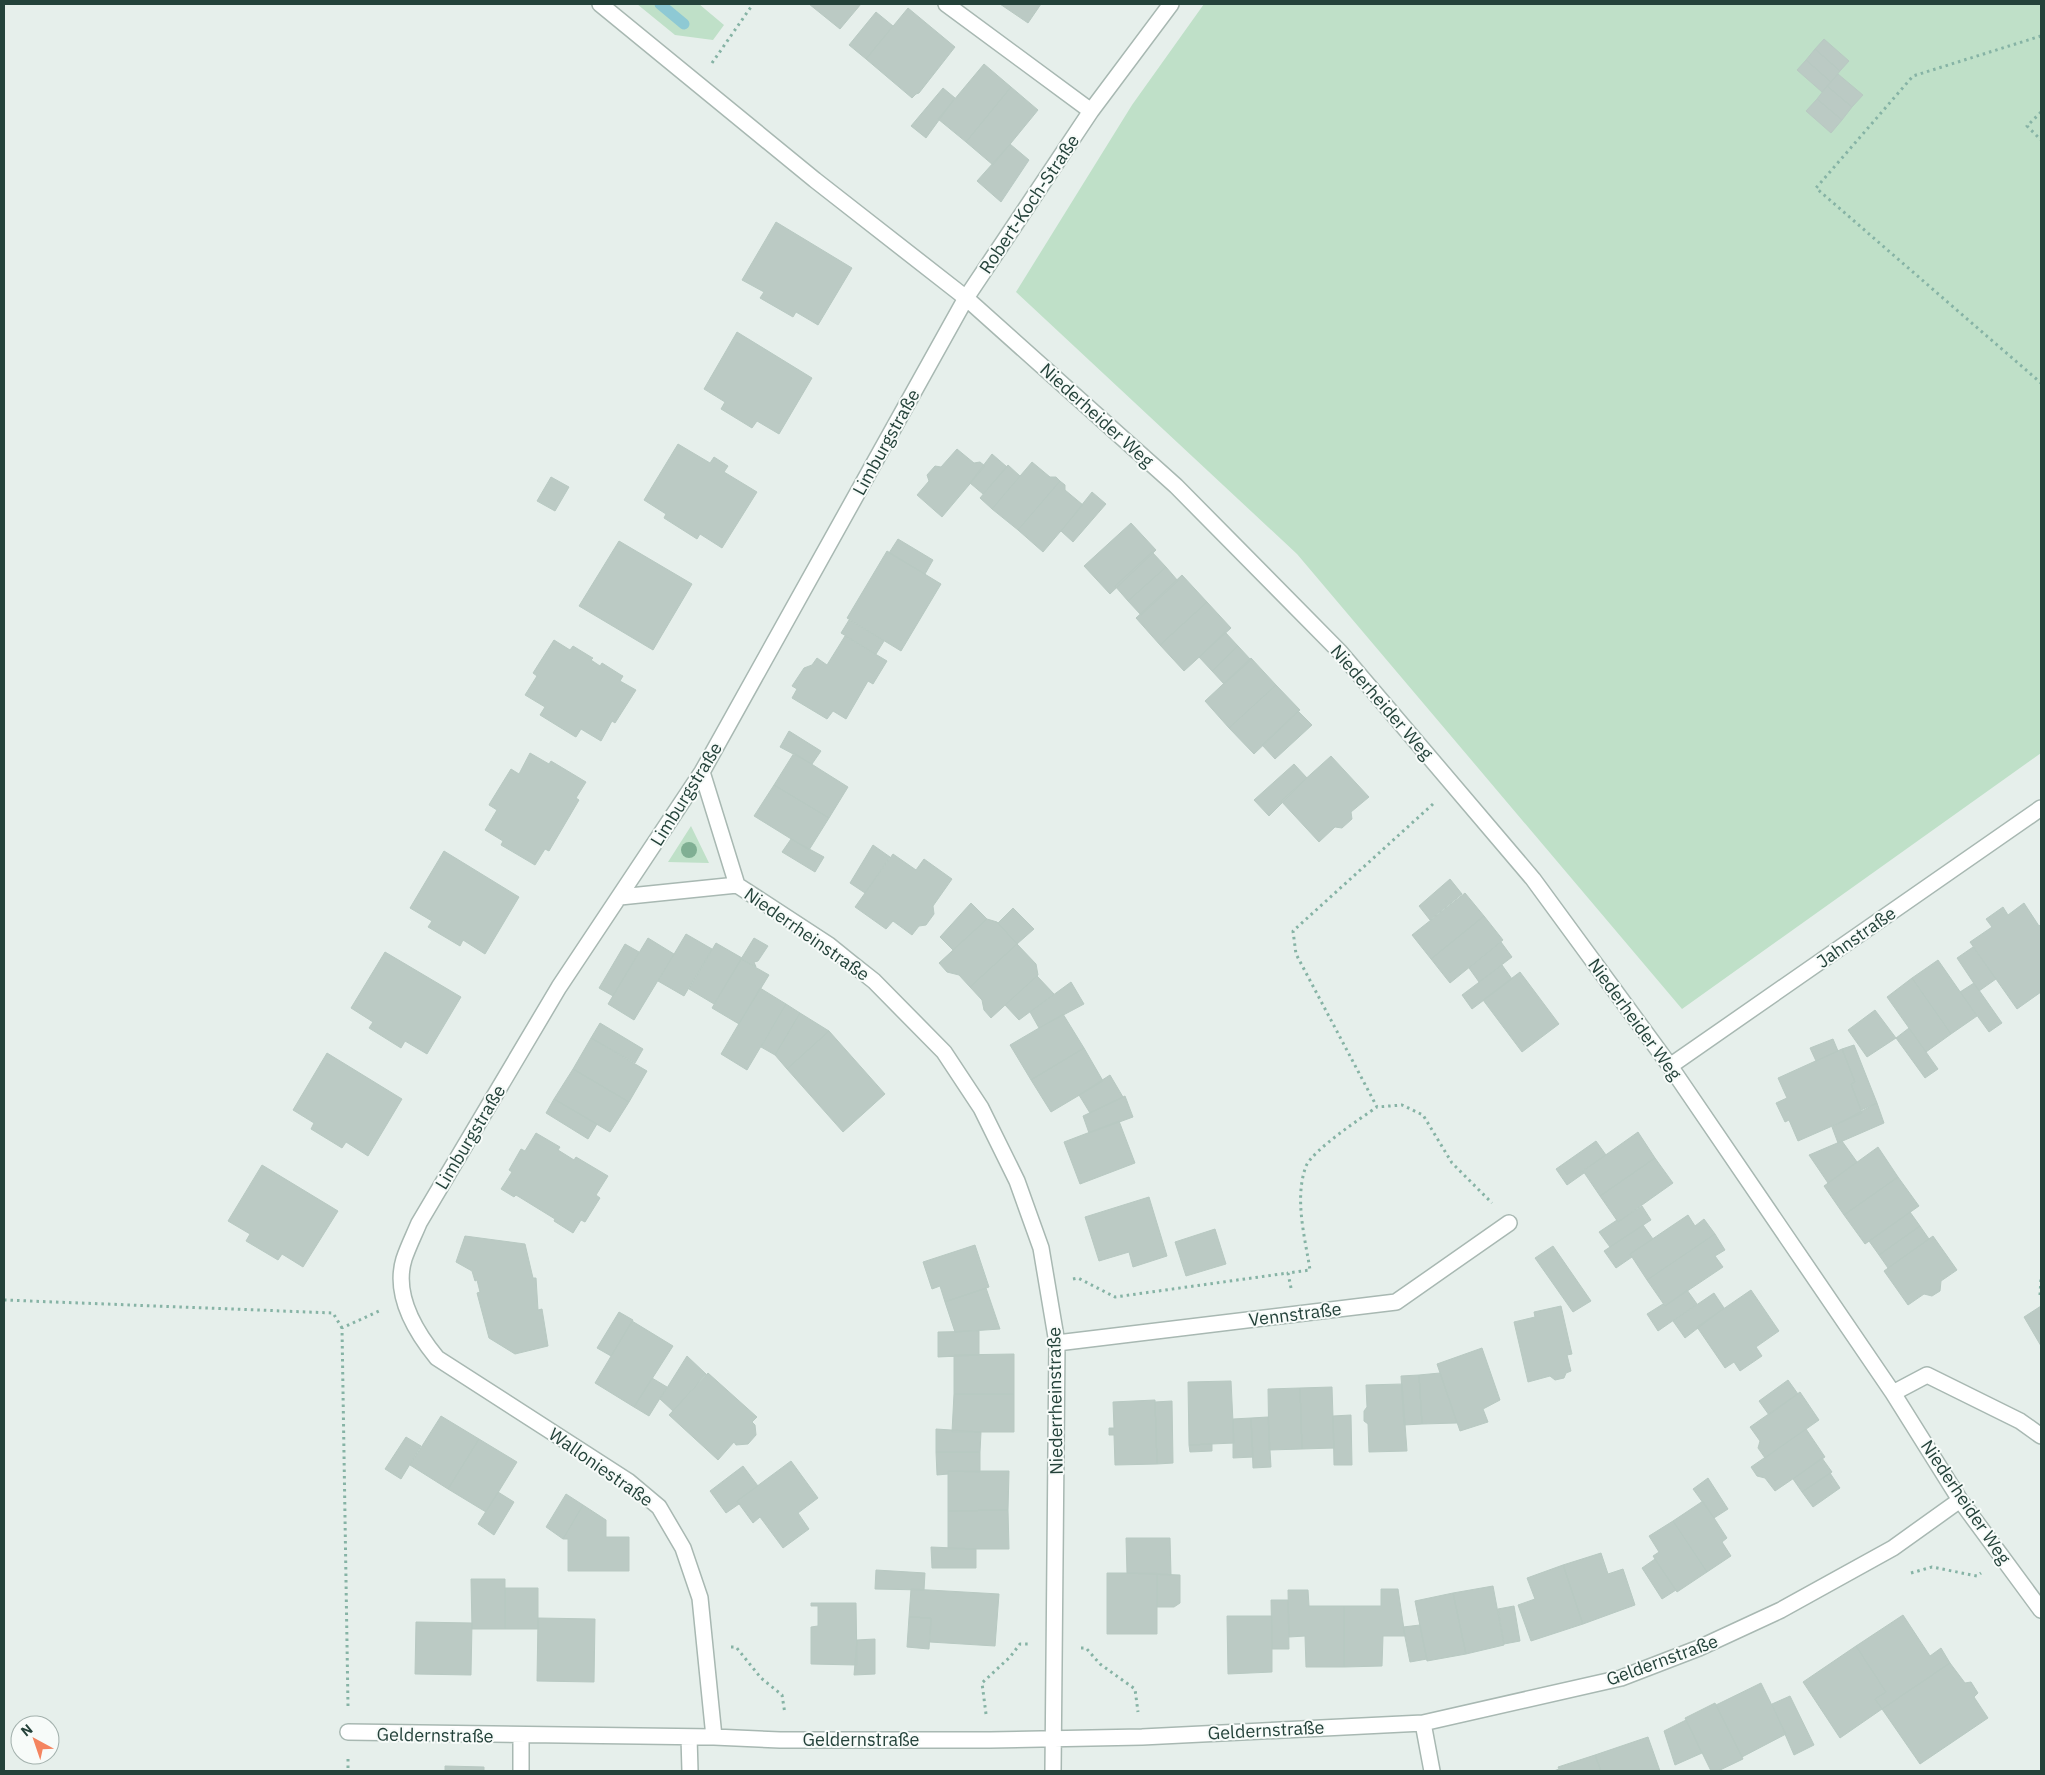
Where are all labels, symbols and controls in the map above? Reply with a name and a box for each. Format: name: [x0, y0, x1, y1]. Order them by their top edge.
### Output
street label: Robert-Koch-Straße: [974, 130, 1084, 278]
street label: Niederheider Weg: [1035, 358, 1159, 472]
street label: Limburgstraße: [847, 385, 925, 499]
street label: Niederheider Weg: [1326, 640, 1439, 765]
street label: Limburgstraße: [645, 738, 727, 850]
street label: Niederrheinstraße: [740, 882, 874, 986]
street label: Jahnstraße: [1812, 901, 1900, 973]
street label: Niederheider Weg: [1583, 954, 1687, 1085]
street label: Limburgstraße: [430, 1080, 510, 1194]
street label: Vennstraße: [1247, 1297, 1343, 1331]
street label: Niederrheinstraße: [1042, 1327, 1068, 1475]
street label: Walloniestraße: [544, 1422, 658, 1512]
street label: Niederheider Weg: [1916, 1435, 2016, 1569]
street label: Geldernstraße: [1603, 1629, 1721, 1691]
north arrow: [10, 1715, 60, 1765]
street label: Geldernstraße: [1207, 1715, 1325, 1745]
text: N: [17, 1720, 36, 1740]
street label: Geldernstraße: [376, 1722, 494, 1748]
street label: Geldernstraße: [803, 1728, 920, 1751]

